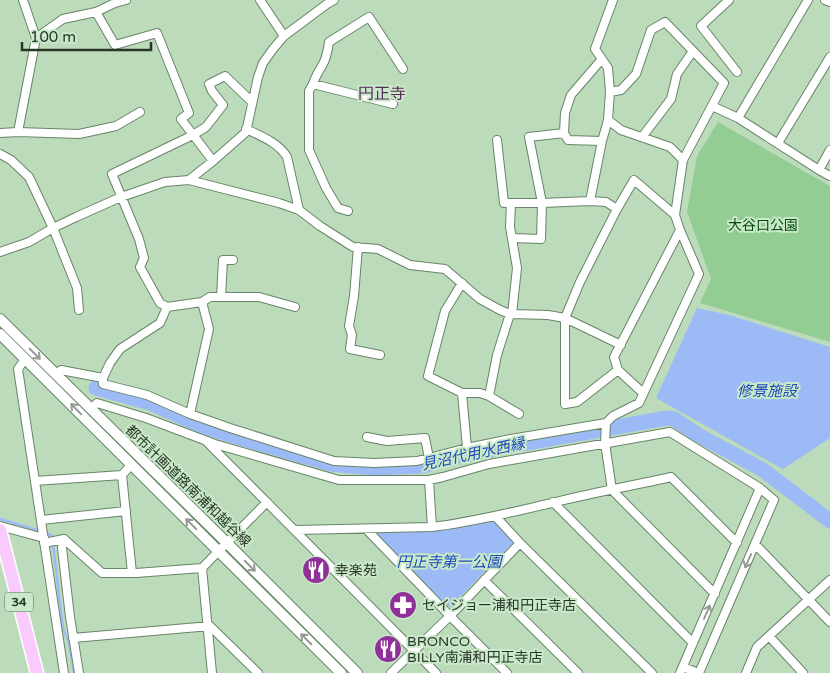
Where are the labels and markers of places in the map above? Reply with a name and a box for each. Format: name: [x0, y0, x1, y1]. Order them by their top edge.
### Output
restaurant icon: 幸楽苑: [301, 555, 331, 585]
place label: 幸楽苑: [335, 562, 377, 579]
pharmacy icon: セイジョー浦和円正寺店: [388, 590, 418, 620]
place label: セイジョー浦和円正寺店: [422, 597, 576, 614]
place label: BRONCO BILLY南浦和円正寺店: [407, 633, 543, 666]
restaurant icon: BRONCO BILLY南浦和円正寺店: [373, 634, 403, 664]

